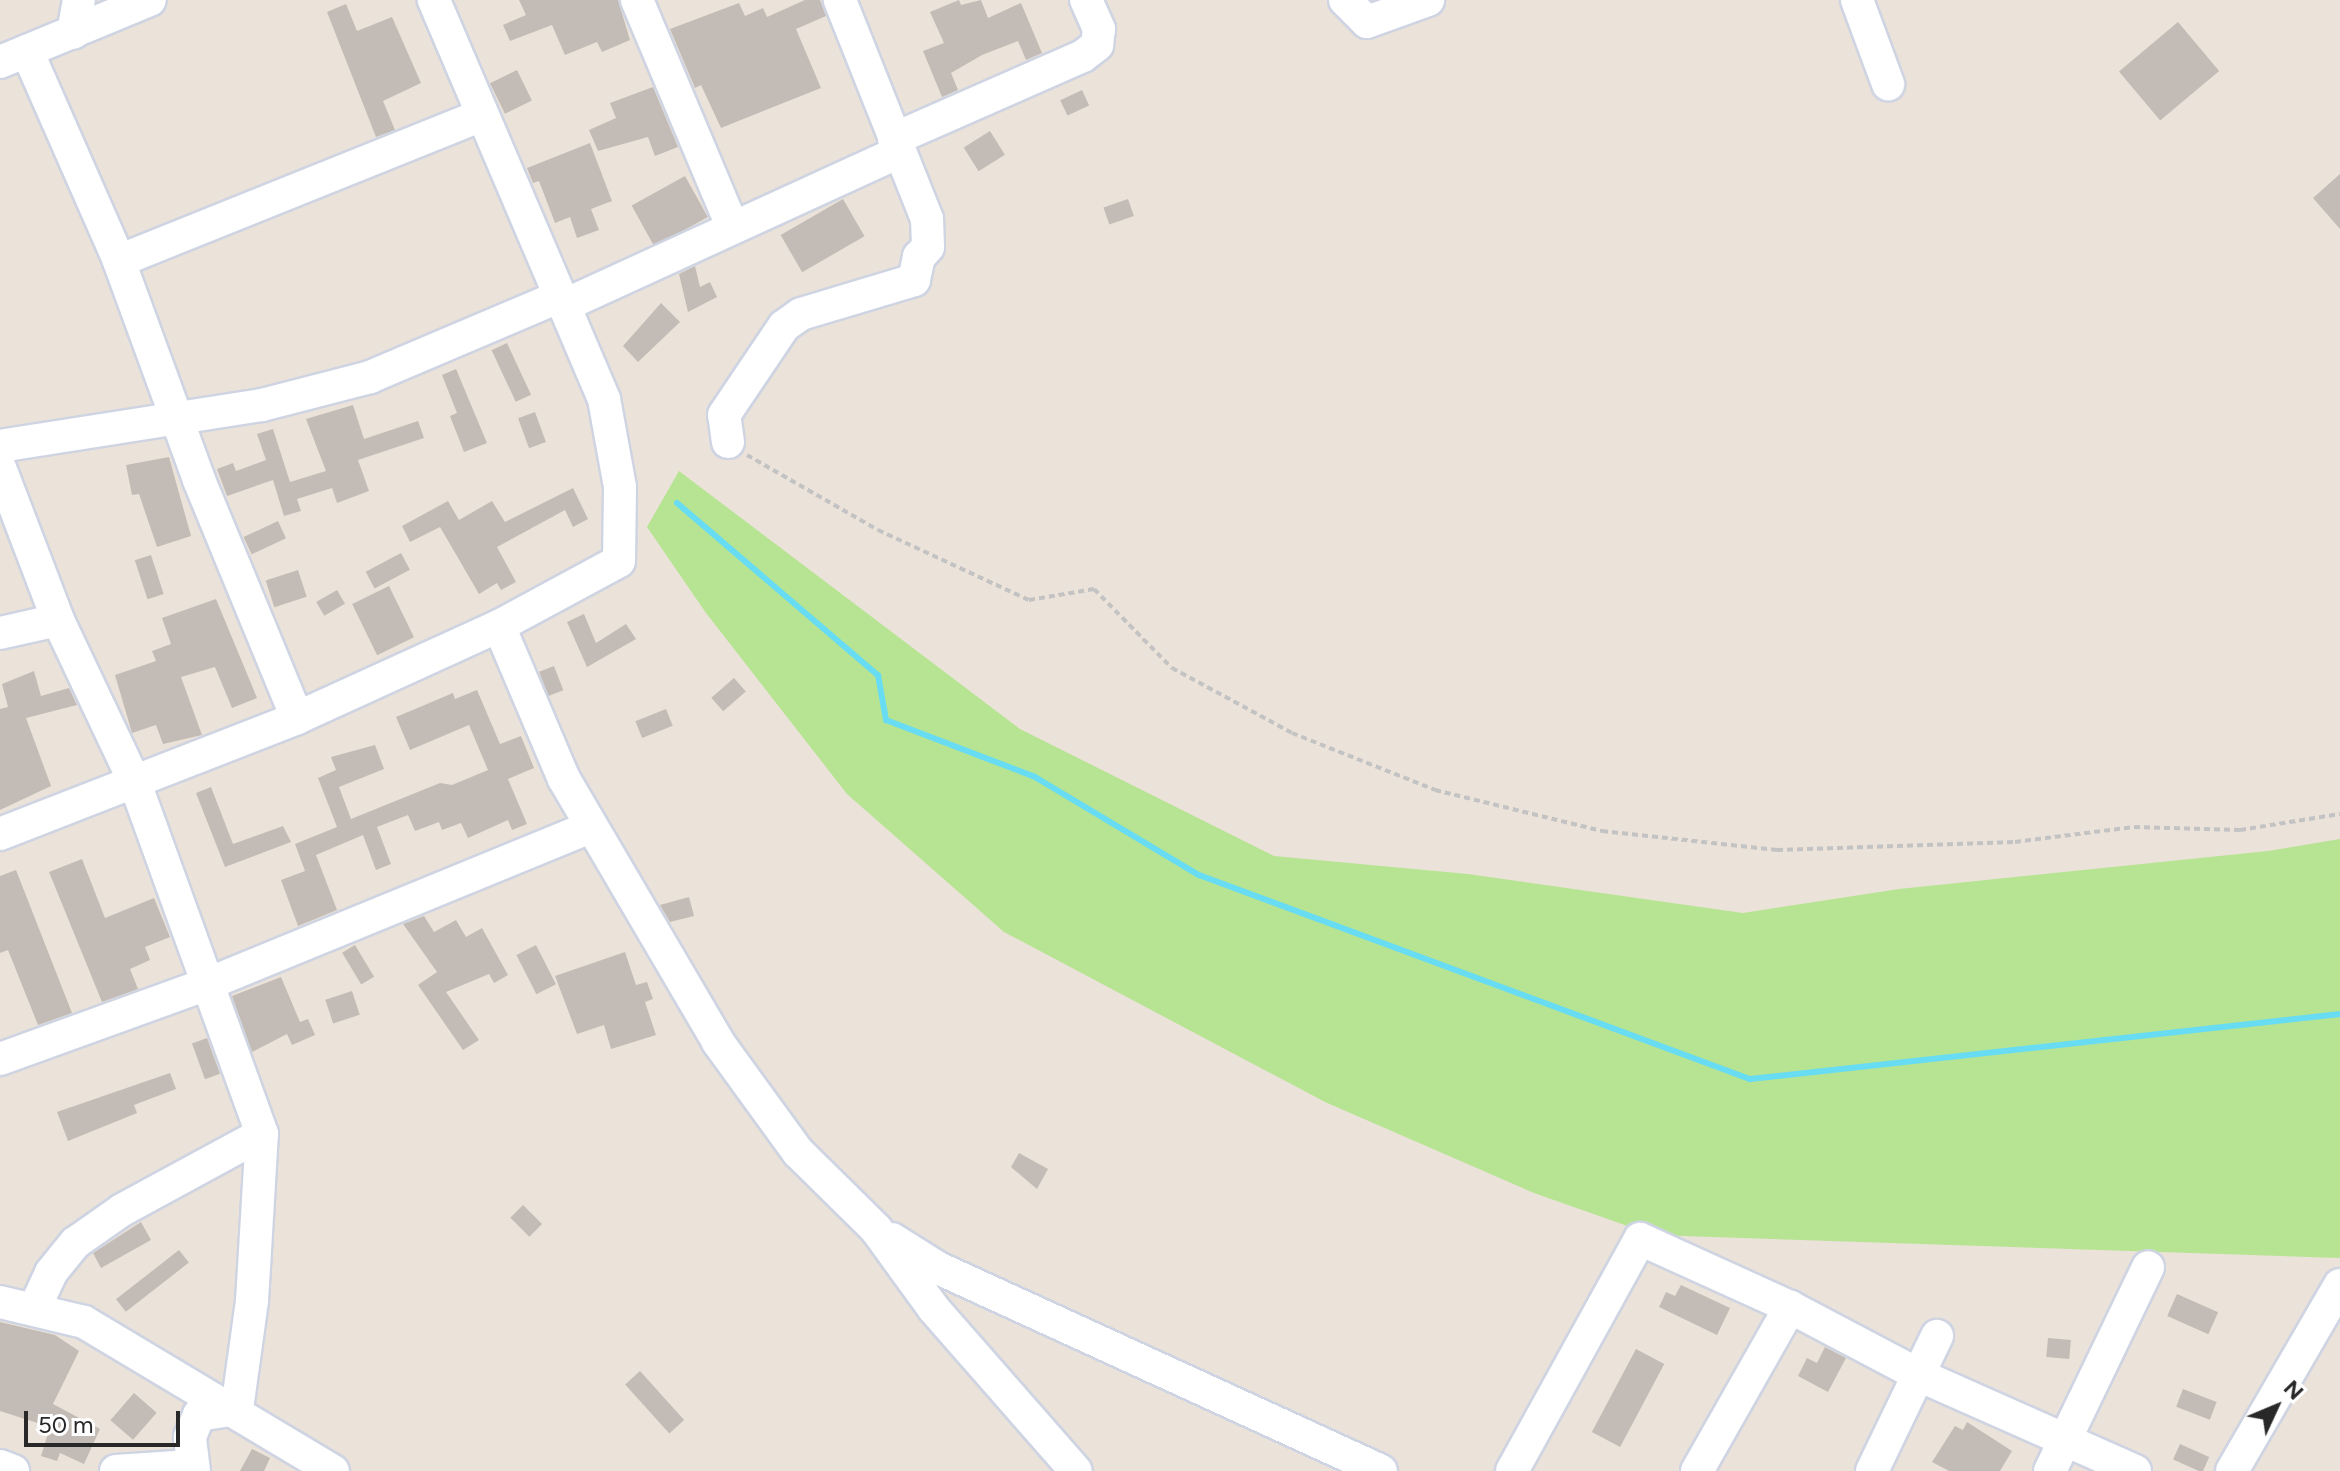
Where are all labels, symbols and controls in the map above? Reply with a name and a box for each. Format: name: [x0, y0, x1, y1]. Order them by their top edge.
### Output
north arrow: [2236, 1367, 2316, 1447]
text: N: [2278, 1374, 2309, 1405]
scale bar: [28, 1395, 184, 1445]
text: 50 m: [38, 1410, 94, 1439]

